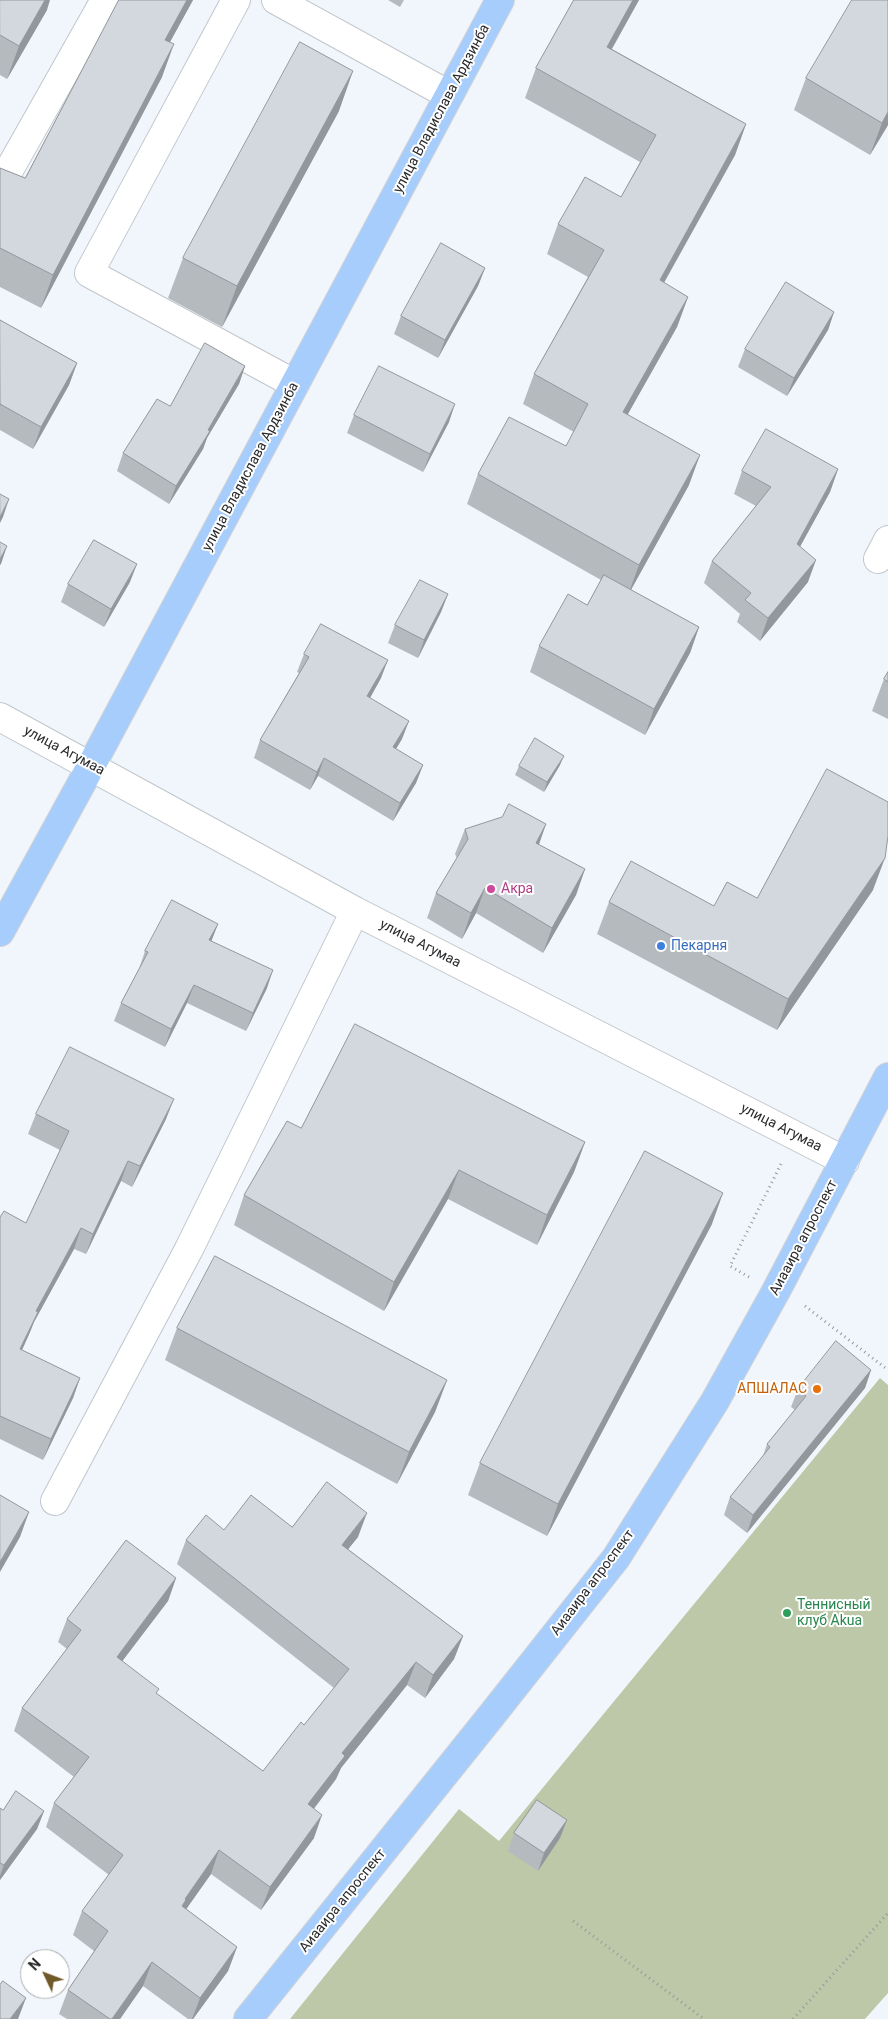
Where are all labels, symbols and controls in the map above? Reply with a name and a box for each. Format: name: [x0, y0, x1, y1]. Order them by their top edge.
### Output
street label: улица Владислава Ардзинба: [390, 22, 494, 196]
street label: улица Владислава Ардзинба: [199, 380, 303, 554]
street label: улица Агумаа: [21, 723, 107, 779]
place label: Акра: [501, 881, 533, 897]
marker: Акра: [485, 883, 497, 895]
street label: улица Агумаа: [376, 916, 464, 972]
place label: Пекарня: [671, 938, 727, 954]
marker: Пекарня: [655, 940, 667, 952]
street label: улица Агумаа: [737, 1100, 825, 1156]
street label: Аиааира апроспект: [767, 1177, 841, 1299]
place label: АПШАЛАС: [737, 1381, 807, 1397]
marker: АПШАЛАС: [811, 1383, 823, 1395]
street label: Аиааира апроспект: [548, 1527, 638, 1639]
place label: Теннисный клуб Akua: [797, 1597, 871, 1630]
marker: Теннисный клуб Akua: [781, 1607, 793, 1619]
street label: Аиааира апроспект: [296, 1846, 390, 1956]
north arrow: [20, 1949, 70, 1999]
text: N: [26, 1955, 44, 1974]

